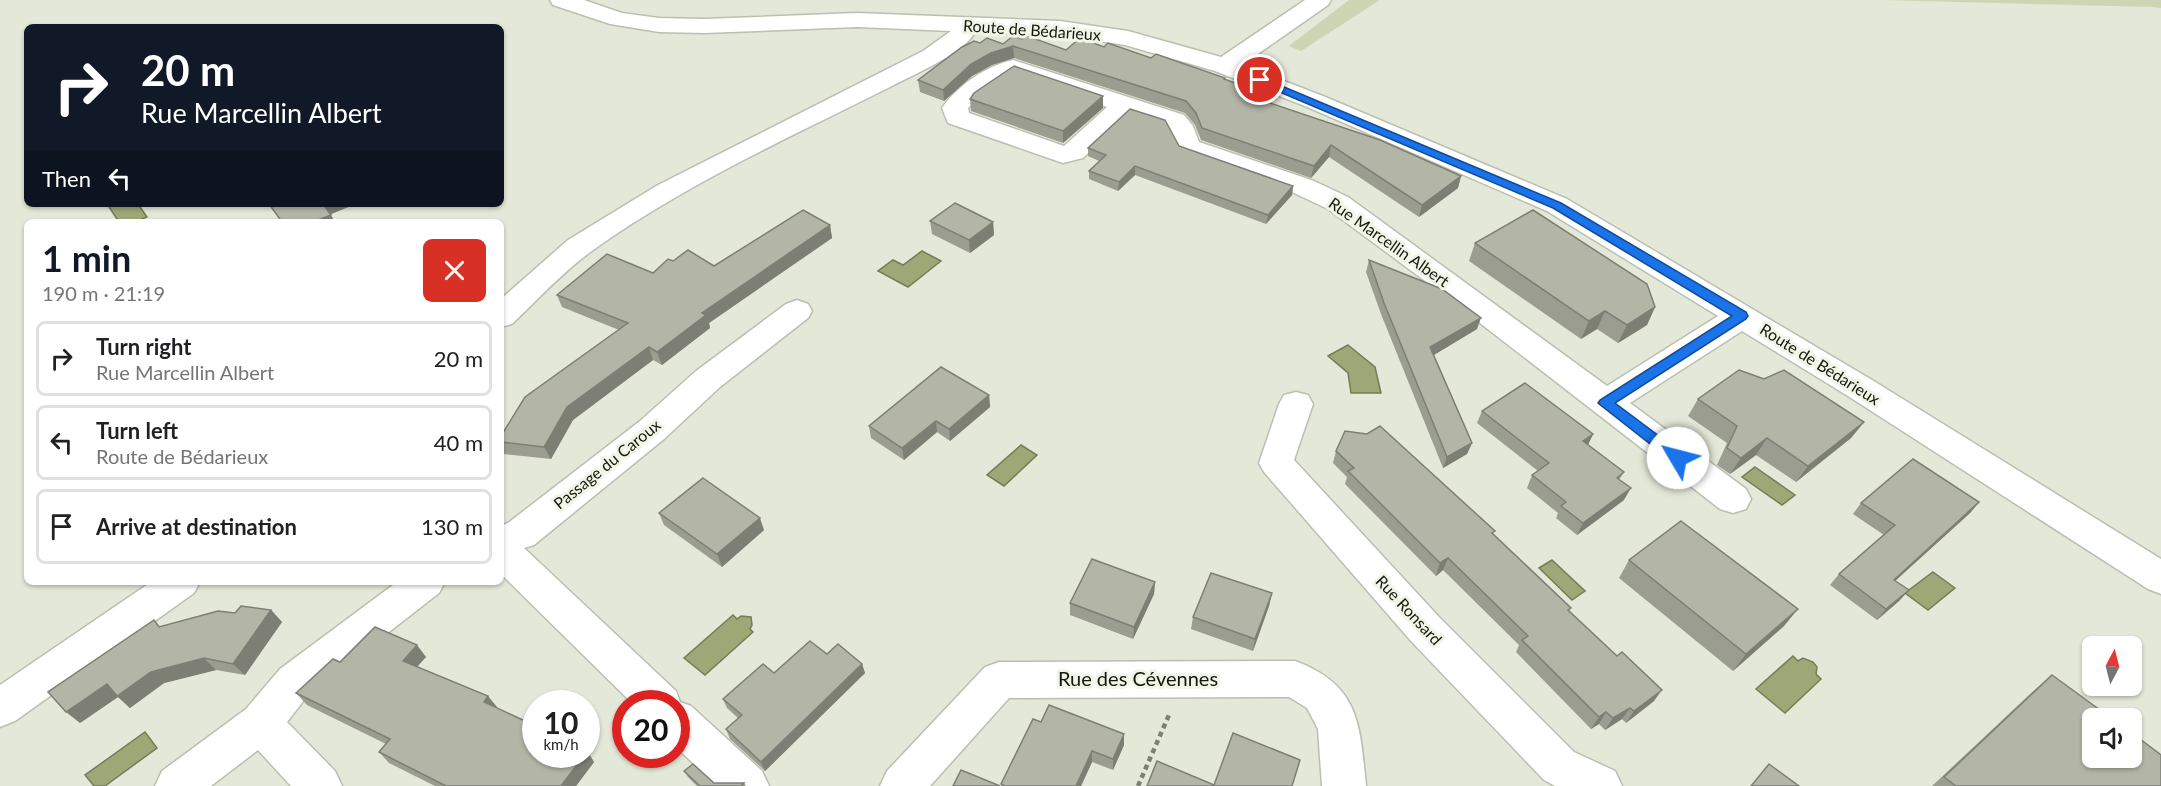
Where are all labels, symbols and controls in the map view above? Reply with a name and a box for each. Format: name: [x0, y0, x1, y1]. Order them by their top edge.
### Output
street label: Route de Bédarieux: [963, 15, 1101, 44]
text: 20 m: [141, 45, 235, 95]
icon: right: [42, 48, 120, 126]
pin: [1234, 54, 1285, 105]
icon: arrive: [1243, 63, 1276, 96]
text: Rue Marcellin Albert: [141, 96, 382, 129]
icon: left: [103, 162, 136, 195]
text: Then: [42, 165, 91, 192]
street label: Rue Marcellin Albert: [1325, 193, 1453, 290]
text: 1 min: [42, 236, 131, 280]
button: close: [423, 239, 486, 302]
text: 190 m · 21:19: [42, 281, 165, 305]
street label: Route de Bédarieux: [1757, 319, 1884, 408]
text: Turn right: [96, 333, 191, 360]
icon: right: [45, 342, 78, 375]
text: 20 m: [434, 345, 483, 372]
text: Rue Marcellin Albert: [96, 360, 274, 384]
street label: Passage du Caroux: [549, 415, 664, 513]
text: Turn left: [96, 417, 178, 444]
icon: left: [45, 426, 78, 459]
position arrow: [1646, 426, 1710, 490]
text: 40 m: [434, 429, 483, 456]
text: Route de Bédarieux: [96, 444, 268, 468]
icon: arrive: [45, 510, 78, 543]
text: Arrive at destination: [96, 513, 297, 540]
text: 130 m: [421, 513, 483, 540]
street label: Rue Ronsard: [1372, 571, 1446, 648]
north arrow: [2082, 636, 2142, 696]
map controls: [2082, 636, 2142, 768]
street label: Rue des Cévennes: [1058, 666, 1218, 690]
speed limit sign: 20: [612, 690, 690, 768]
text: 10: [544, 704, 578, 740]
button: sound: [2082, 708, 2142, 768]
text: km/h: [543, 735, 579, 753]

